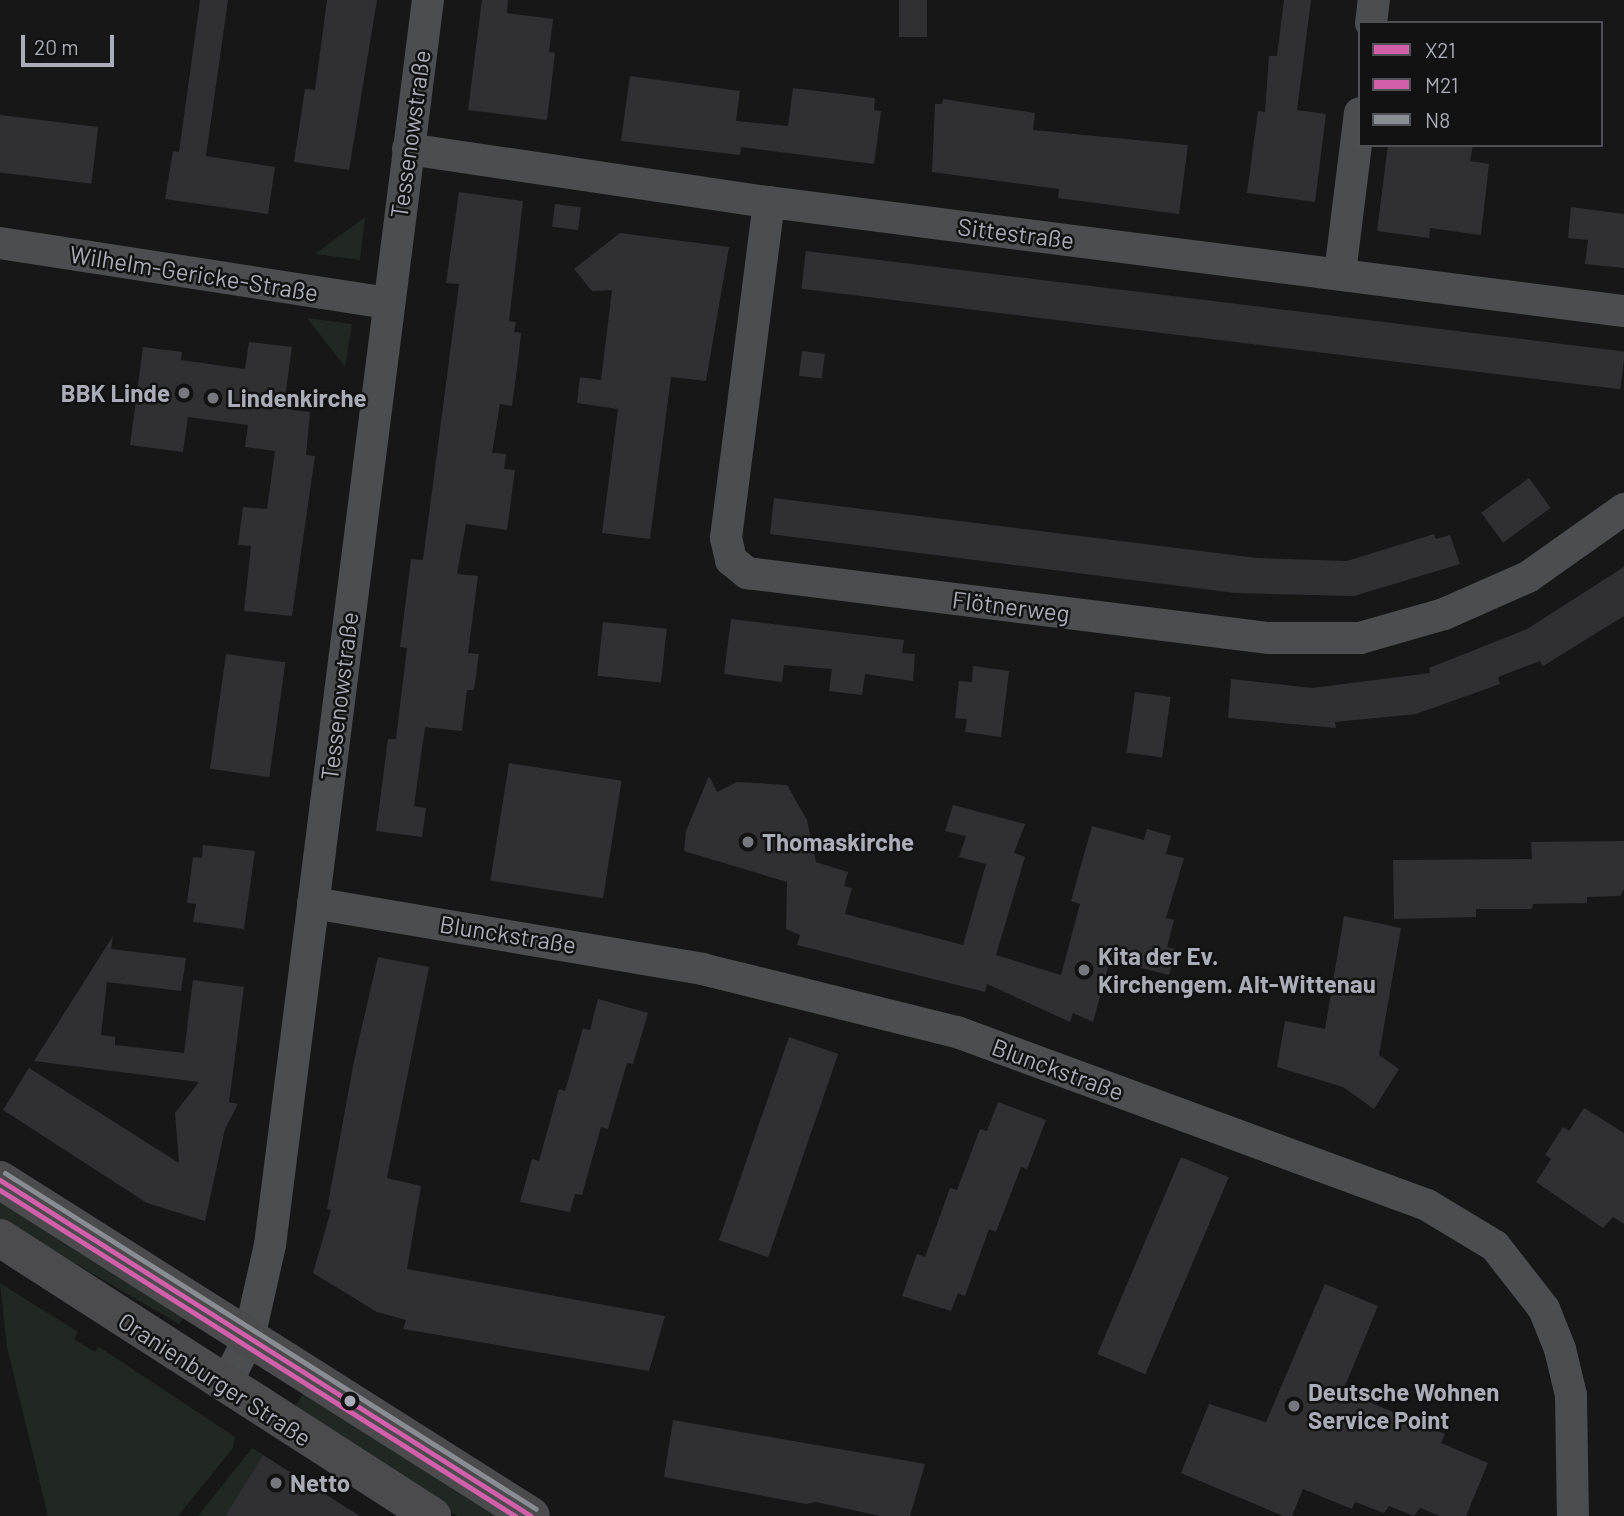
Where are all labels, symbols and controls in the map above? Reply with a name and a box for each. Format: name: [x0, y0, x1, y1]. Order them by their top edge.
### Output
scale bar: [24, 21, 117, 65]
legend: [1358, 21, 1603, 147]
text: 20 m: [34, 34, 79, 59]
text: X21: [1425, 37, 1456, 62]
street label: Tessenowstraße: [384, 48, 436, 220]
text: M21: [1425, 72, 1458, 97]
text: N8: [1425, 107, 1450, 132]
street label: Sittestraße: [956, 212, 1076, 254]
street label: Wilhelm-Gericke-Straße: [68, 239, 320, 307]
place label: BBK Linde: [61, 379, 170, 407]
place label: Lindenkirche: [227, 384, 367, 412]
marker: BBK Linde: [176, 385, 192, 401]
marker: Lindenkirche: [205, 390, 221, 406]
street label: Flötnerweg: [951, 585, 1071, 627]
street label: Tessenowstraße: [314, 610, 364, 782]
place label: Thomaskirche: [762, 828, 914, 856]
marker: Thomaskirche: [740, 834, 756, 850]
street label: Blunckstraße: [438, 909, 578, 959]
place label: Kita der Ev. Kirchengem. Alt-Wittenau: [1098, 942, 1376, 998]
marker: Kita der Ev. Kirchengem. Alt-Wittenau: [1076, 962, 1092, 978]
street label: Blunckstraße: [988, 1032, 1128, 1106]
street label: Oranienburger Straße: [113, 1306, 317, 1452]
place label: Deutsche Wohnen Service Point: [1308, 1378, 1499, 1434]
unlabelled marker: [343, 1394, 357, 1408]
marker: Deutsche Wohnen Service Point: [1286, 1398, 1302, 1414]
place label: Netto: [290, 1469, 350, 1497]
marker: Netto: [268, 1475, 284, 1491]

